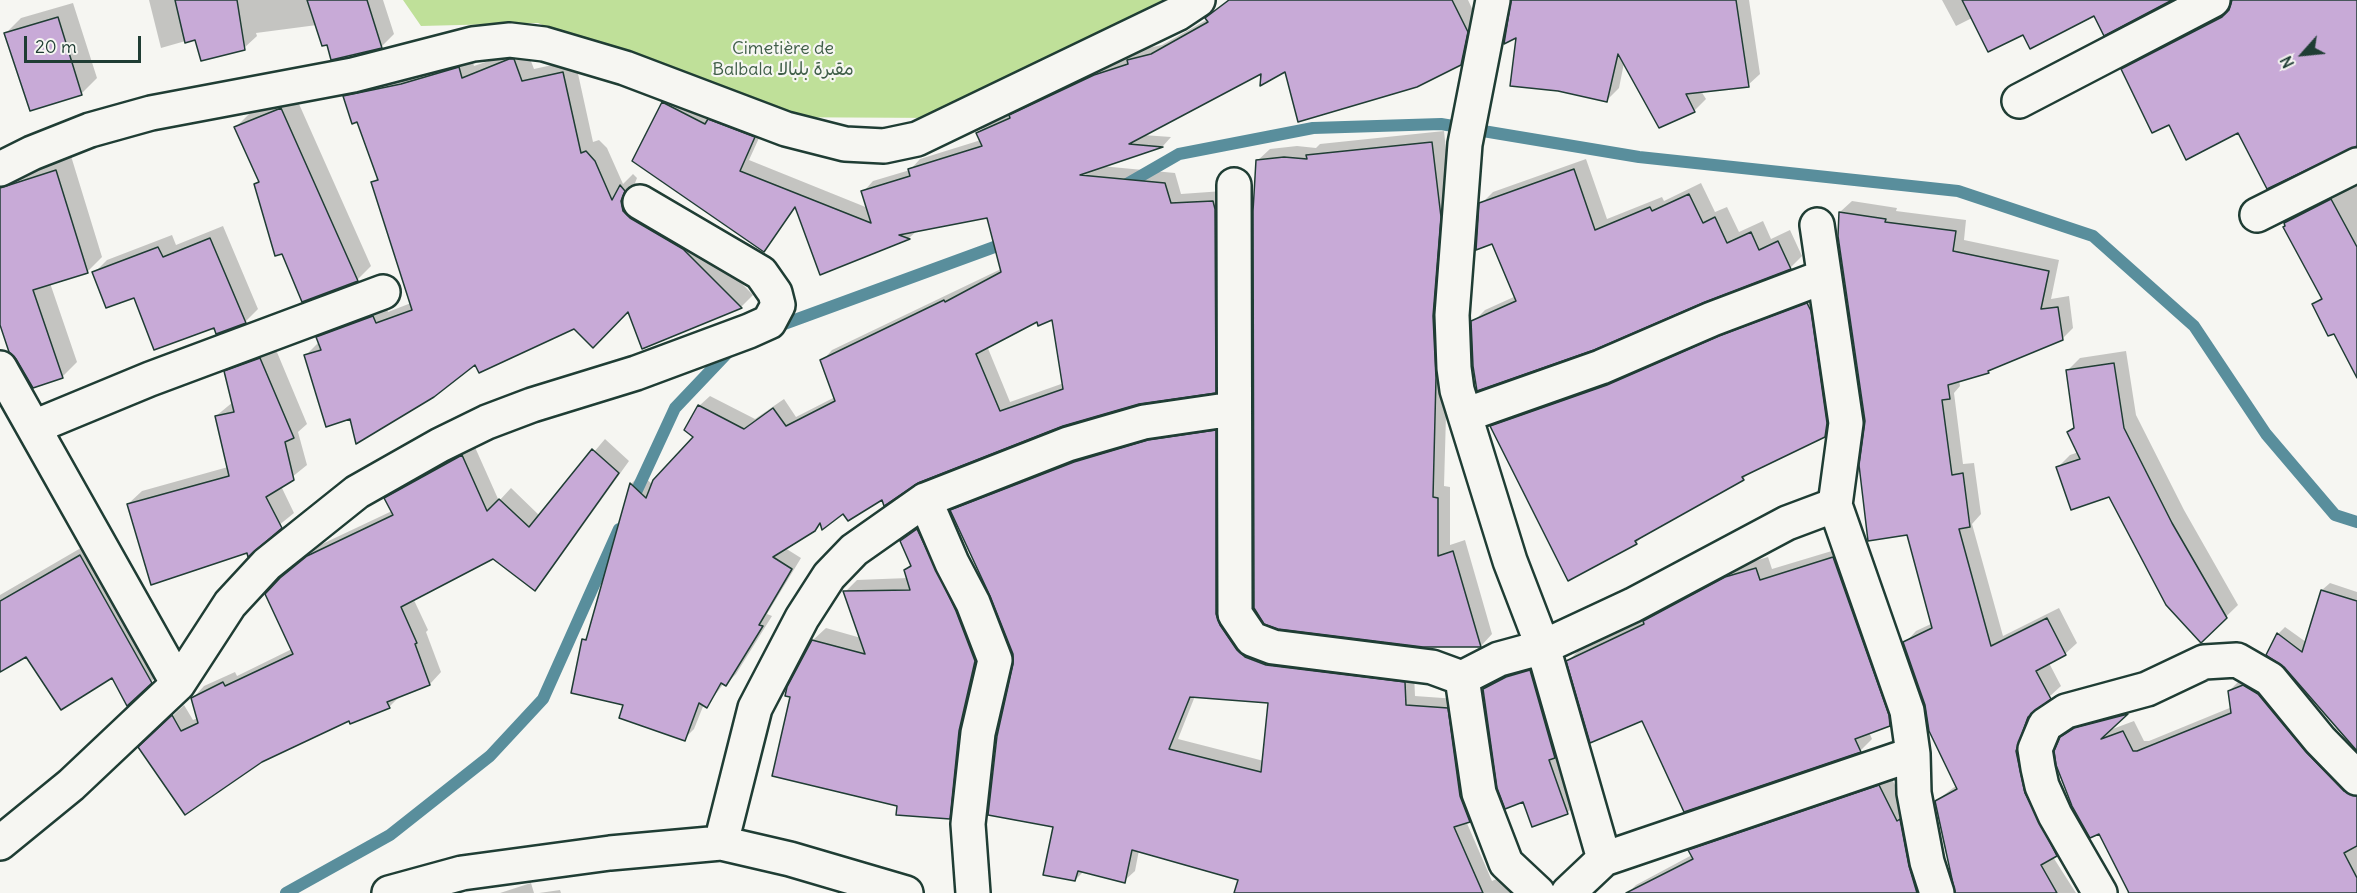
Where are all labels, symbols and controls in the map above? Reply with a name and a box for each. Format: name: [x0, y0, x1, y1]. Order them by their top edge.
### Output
scale bar: [27, 24, 144, 62]
north arrow: [2273, 24, 2333, 84]
text: 20 m: [35, 35, 77, 58]
park label: Cimetière de Balbala مقبرة بلبالا: [712, 38, 854, 80]
text: N: [2276, 53, 2298, 72]

